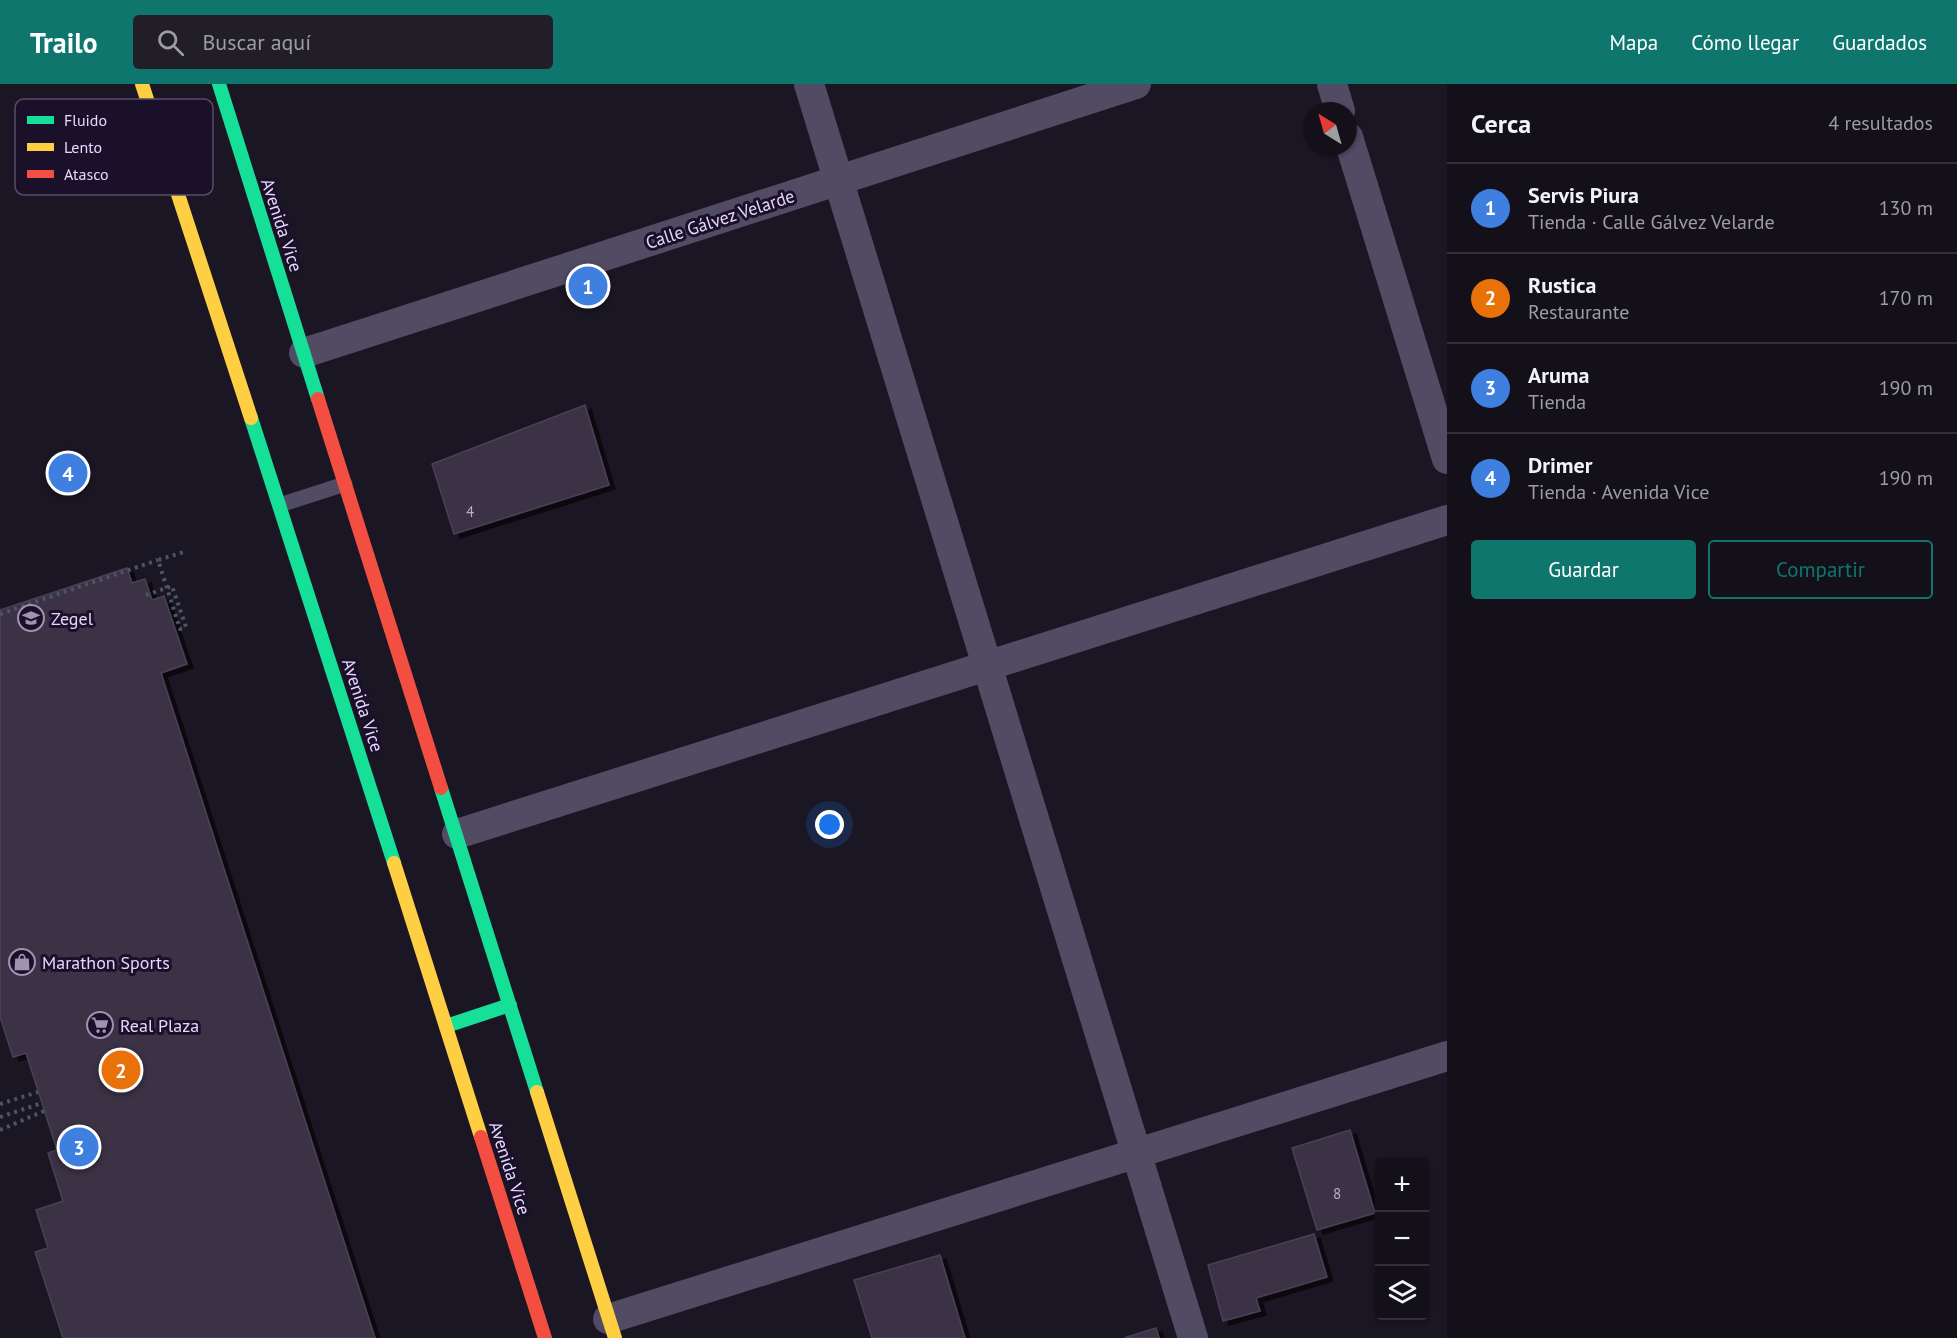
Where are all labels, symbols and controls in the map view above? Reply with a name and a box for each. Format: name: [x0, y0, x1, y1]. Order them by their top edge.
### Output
search box: [133, 15, 553, 69]
text: Trailo: [30, 24, 97, 61]
icon: search: [154, 26, 187, 59]
text: Buscar aquí: [202, 28, 311, 56]
text: Mapa: [1609, 29, 1658, 56]
text: Cómo llegar: [1691, 29, 1799, 56]
text: Guardados: [1832, 29, 1927, 56]
legend: [15, 99, 213, 195]
north arrow: [1303, 102, 1357, 156]
text: Cerca: [1471, 107, 1531, 140]
text: Fluido: [64, 110, 107, 130]
text: 4 resultados: [1828, 110, 1933, 136]
text: Lento: [64, 137, 102, 157]
text: Atasco: [64, 164, 109, 184]
street label: Avenida Vice: [256, 175, 308, 275]
text: Servis Piura: [1528, 181, 1639, 209]
street label: Calle Gálvez Velarde: [643, 184, 797, 254]
text: 1: [1485, 195, 1496, 221]
text: 130 m: [1879, 195, 1933, 221]
text: Tienda · Calle Gálvez Velarde: [1528, 209, 1775, 235]
pin: 1: [568, 264, 608, 308]
text: Rustica: [1528, 271, 1596, 299]
text: 2: [1485, 285, 1496, 311]
text: 170 m: [1879, 285, 1933, 311]
text: Restaurante: [1528, 299, 1629, 325]
text: Aruma: [1528, 361, 1590, 389]
text: 3: [1485, 375, 1496, 401]
text: 190 m: [1879, 375, 1933, 401]
text: Tienda: [1528, 389, 1586, 415]
pin: 4: [48, 450, 88, 496]
text: Drimer: [1528, 451, 1592, 479]
text: 4: [1485, 465, 1496, 491]
text: 190 m: [1879, 465, 1933, 491]
text: Tienda · Avenida Vice: [1528, 479, 1709, 505]
house number: 4: [466, 502, 474, 521]
button: Guardar: [1471, 540, 1696, 599]
button: Compartir: [1708, 540, 1933, 599]
school or university icon: Zegel: [16, 603, 46, 633]
place label: Zegel: [51, 607, 94, 630]
street label: Avenida Vice: [337, 655, 389, 755]
your location: [815, 810, 844, 839]
shop icon: Marathon Sports: [7, 947, 37, 977]
place label: Marathon Sports: [42, 951, 170, 974]
supermarket icon: Real Plaza: [85, 1010, 115, 1040]
place label: Real Plaza: [120, 1014, 199, 1037]
pin: 2: [102, 1048, 140, 1092]
street label: Avenida Vice: [484, 1118, 536, 1218]
pin: 3: [60, 1124, 98, 1170]
map controls: [1375, 1158, 1429, 1320]
button: +: [1375, 1158, 1429, 1212]
house number: 8: [1333, 1184, 1341, 1203]
button: −: [1375, 1212, 1429, 1266]
button: layers: [1375, 1266, 1429, 1320]

